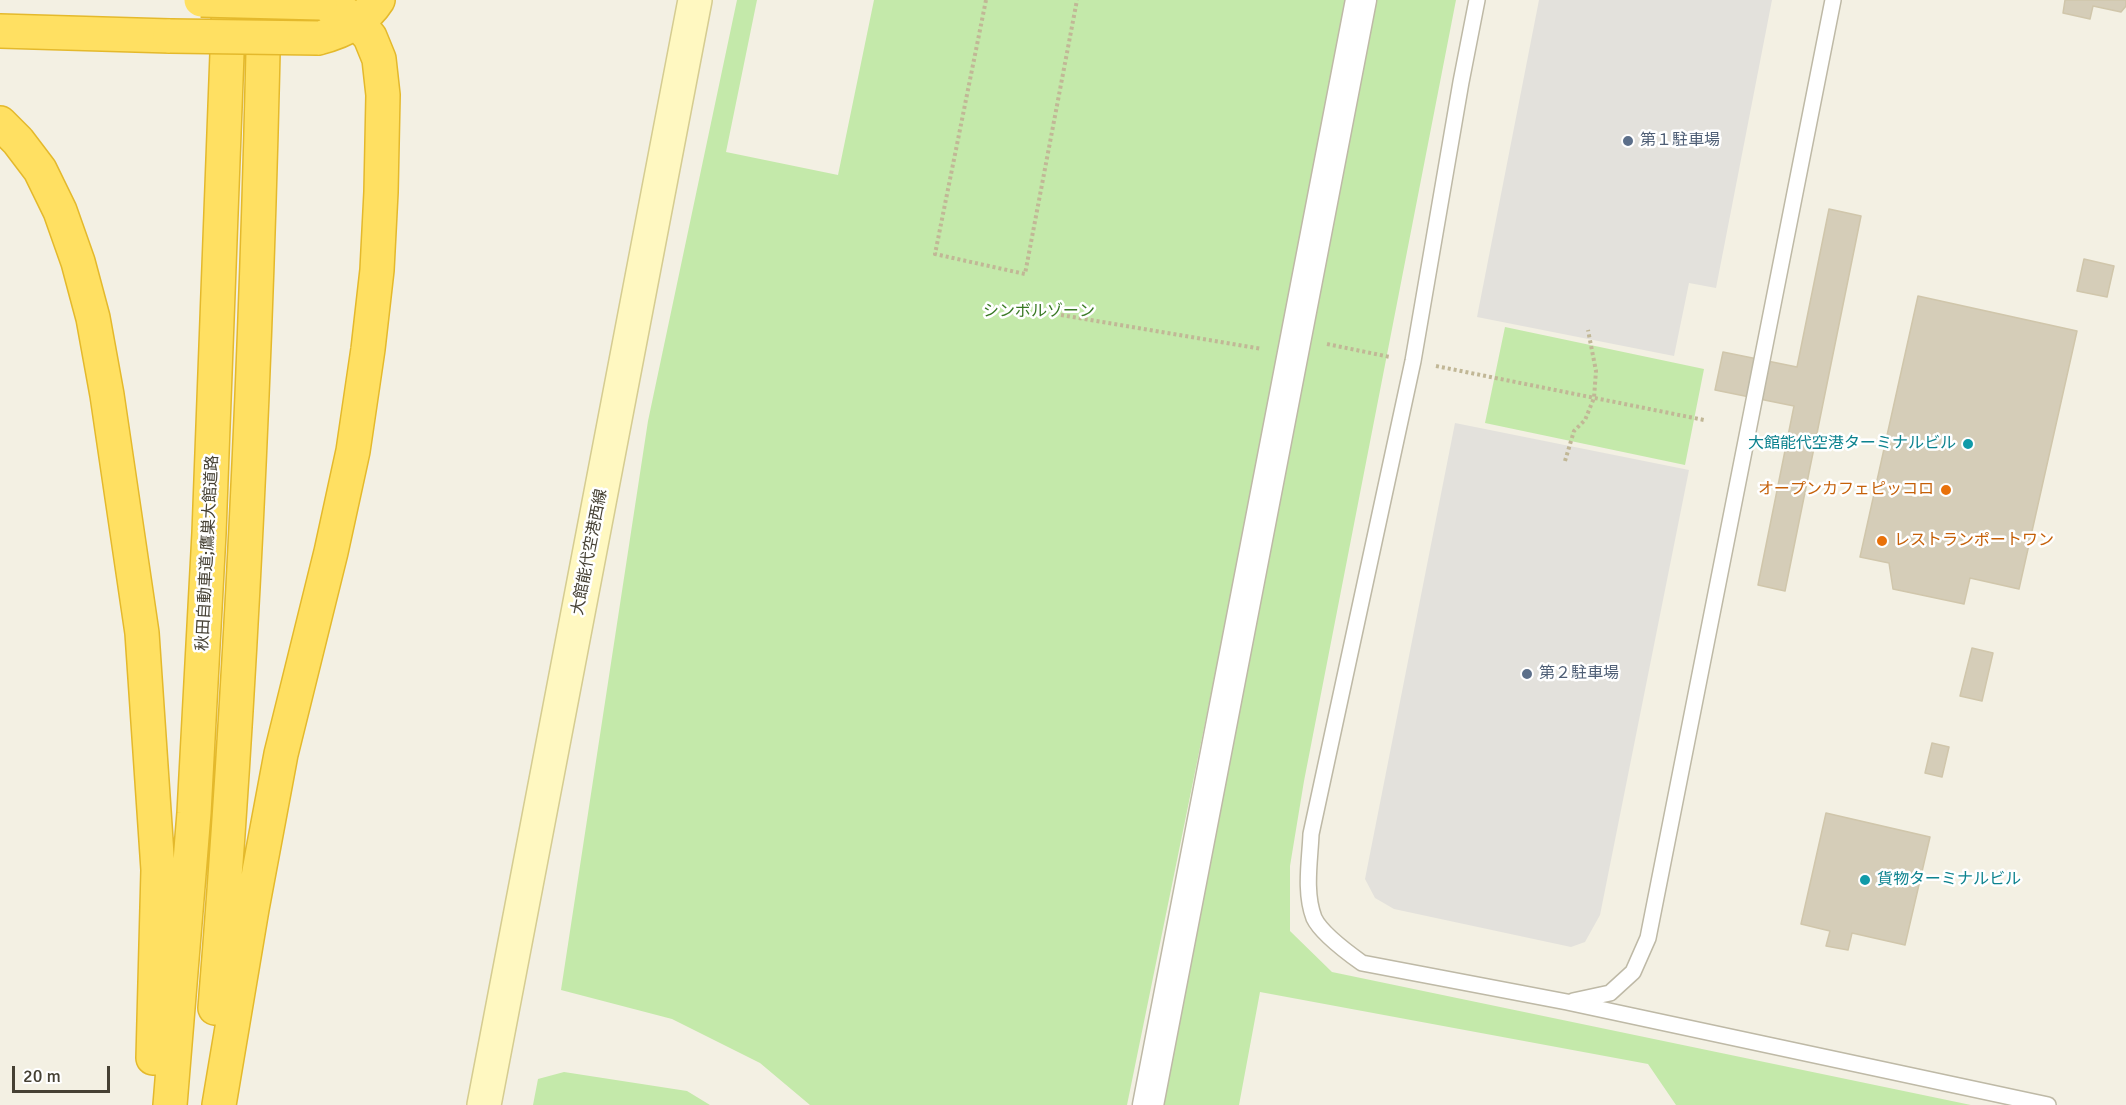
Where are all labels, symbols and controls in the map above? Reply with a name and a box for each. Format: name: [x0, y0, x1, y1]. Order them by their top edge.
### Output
place label: 第１駐車場: [1640, 131, 1720, 151]
marker: 第１駐車場: [1621, 134, 1635, 148]
park label: シンボルゾーン: [983, 302, 1095, 322]
place label: 大館能代空港ターミナルビル: [1748, 434, 1956, 454]
marker: 大館能代空港ターミナルビル: [1961, 437, 1975, 451]
street label: 秋田自動車道;鷹巣大館道路: [193, 454, 223, 652]
place label: オープンカフェピッコロ: [1758, 480, 1934, 500]
marker: オープンカフェピッコロ: [1939, 483, 1953, 497]
street label: 大館能代空港西線: [568, 487, 612, 617]
place label: レストランポートワン: [1894, 531, 2054, 551]
marker: レストランポートワン: [1875, 534, 1889, 548]
place label: 第２駐車場: [1539, 664, 1619, 684]
marker: 第２駐車場: [1520, 667, 1534, 681]
place label: 貨物ターミナルビル: [1877, 870, 2021, 890]
marker: 貨物ターミナルビル: [1858, 873, 1872, 887]
scale bar: [15, 1054, 112, 1092]
text: 20 m: [23, 1065, 61, 1087]

